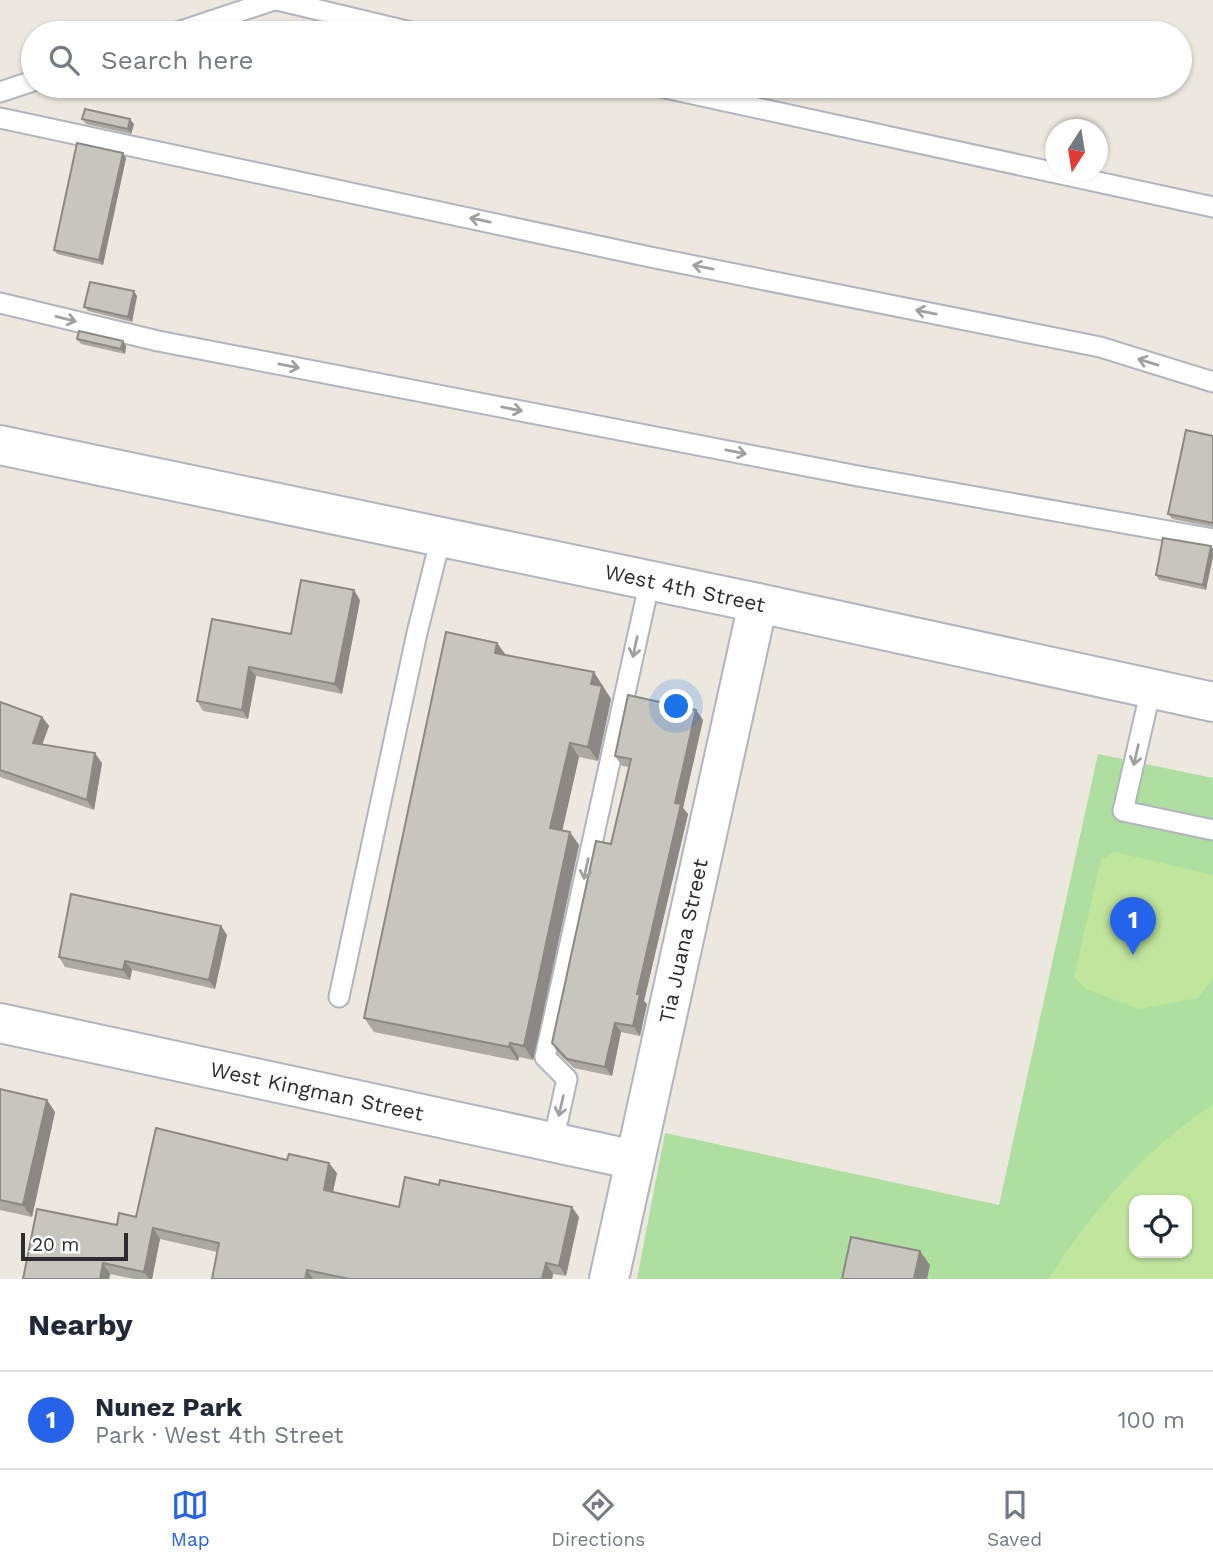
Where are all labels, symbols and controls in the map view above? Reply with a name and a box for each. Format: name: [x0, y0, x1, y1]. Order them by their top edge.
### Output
search box: [21, 21, 1192, 98]
icon: search: [45, 41, 83, 79]
text: Search here: [101, 45, 253, 75]
north arrow: [1045, 119, 1108, 182]
one-way arrow: [469, 213, 492, 227]
one-way arrow: [692, 260, 715, 274]
one-way arrow: [915, 305, 938, 319]
one-way arrow: [54, 313, 77, 326]
one-way arrow: [1137, 355, 1159, 368]
one-way arrow: [277, 360, 300, 374]
one-way arrow: [500, 403, 523, 417]
one-way arrow: [724, 446, 747, 460]
street label: West 4th Street: [602, 559, 768, 617]
one-way arrow: [628, 635, 641, 658]
your location: [659, 689, 693, 723]
one-way arrow: [1128, 743, 1142, 766]
street label: Tia Juana Street: [653, 856, 713, 1025]
one-way arrow: [579, 857, 592, 880]
pin: 1: [1110, 897, 1156, 955]
street label: West Kingman Street: [208, 1056, 426, 1126]
one-way arrow: [554, 1095, 567, 1117]
map controls: [1129, 1195, 1192, 1258]
button: locate: [1129, 1195, 1192, 1258]
scale bar: [21, 1230, 128, 1262]
text: 20 m: [32, 1233, 79, 1256]
text: Nearby: [28, 1307, 133, 1342]
text: Nunez Park: [95, 1392, 242, 1422]
text: 1: [46, 1407, 56, 1434]
text: 100 m: [1118, 1407, 1185, 1434]
text: Park · West 4th Street: [95, 1422, 344, 1449]
tab: Map: [171, 1486, 210, 1551]
tab: Directions: [551, 1486, 645, 1551]
tab: Saved: [987, 1486, 1042, 1551]

